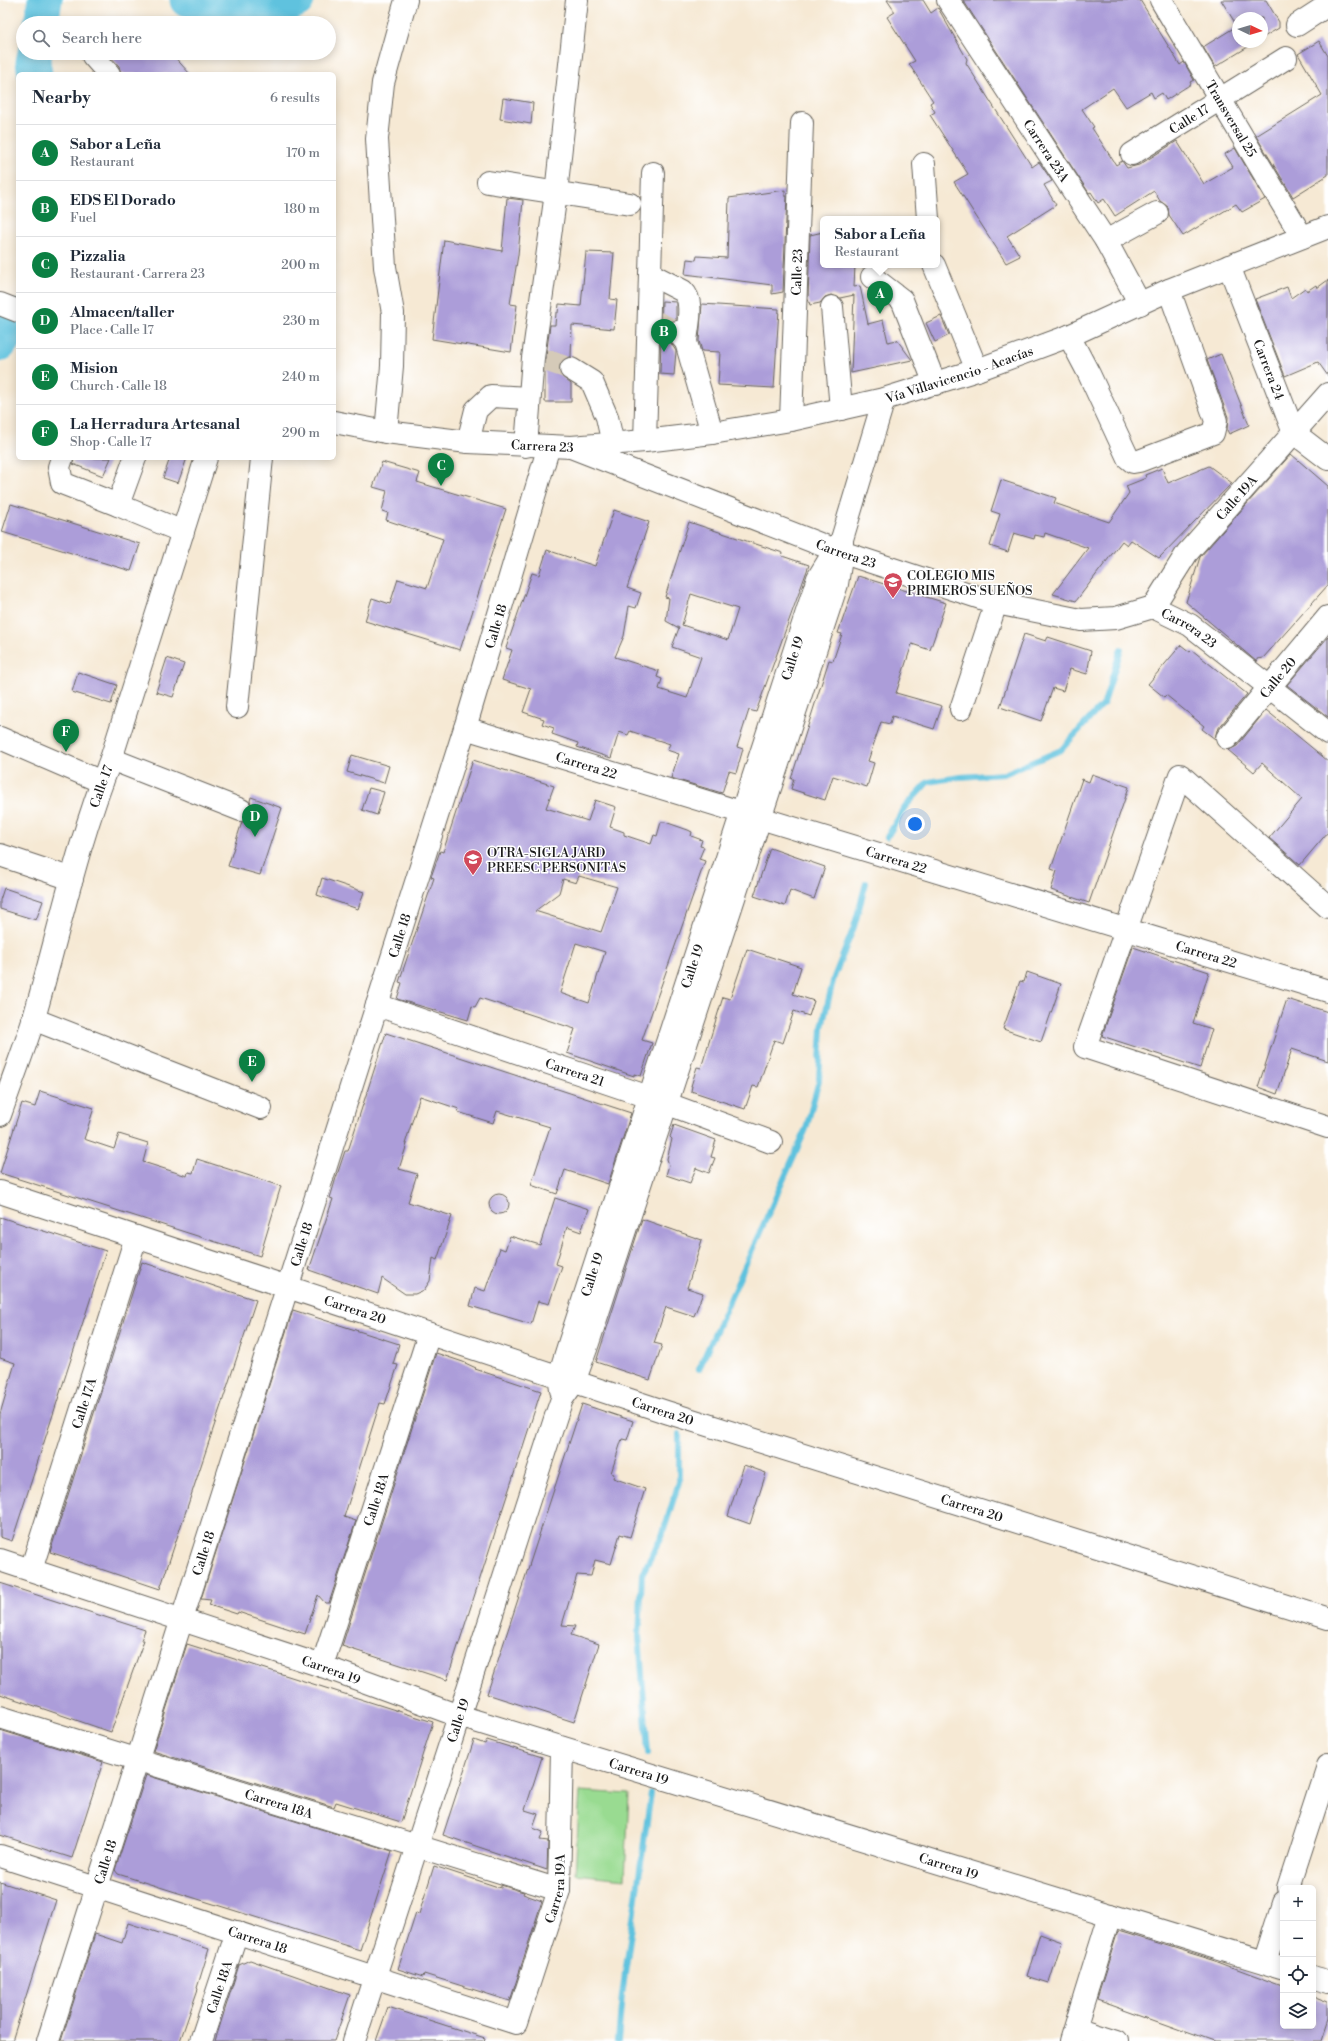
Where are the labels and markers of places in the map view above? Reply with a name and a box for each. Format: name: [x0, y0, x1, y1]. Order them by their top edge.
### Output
pin: A: [867, 281, 893, 314]
pin: B: [651, 319, 677, 352]
pin: C: [428, 453, 454, 486]
place label: COLEGIO MIS PRIMEROS SUEÑOS: [907, 568, 1033, 599]
school or university icon: COLEGIO MIS PRIMEROS SUEÑOS: [882, 571, 904, 599]
pin: F: [53, 719, 79, 752]
pin: D: [242, 804, 268, 837]
place label: OTRA-SIGLA JARD PREESC PERSONITAS: [487, 845, 626, 876]
school or university icon: OTRA-SIGLA JARD PREESC PERSONITAS: [462, 848, 484, 876]
pin: E: [239, 1049, 265, 1082]

